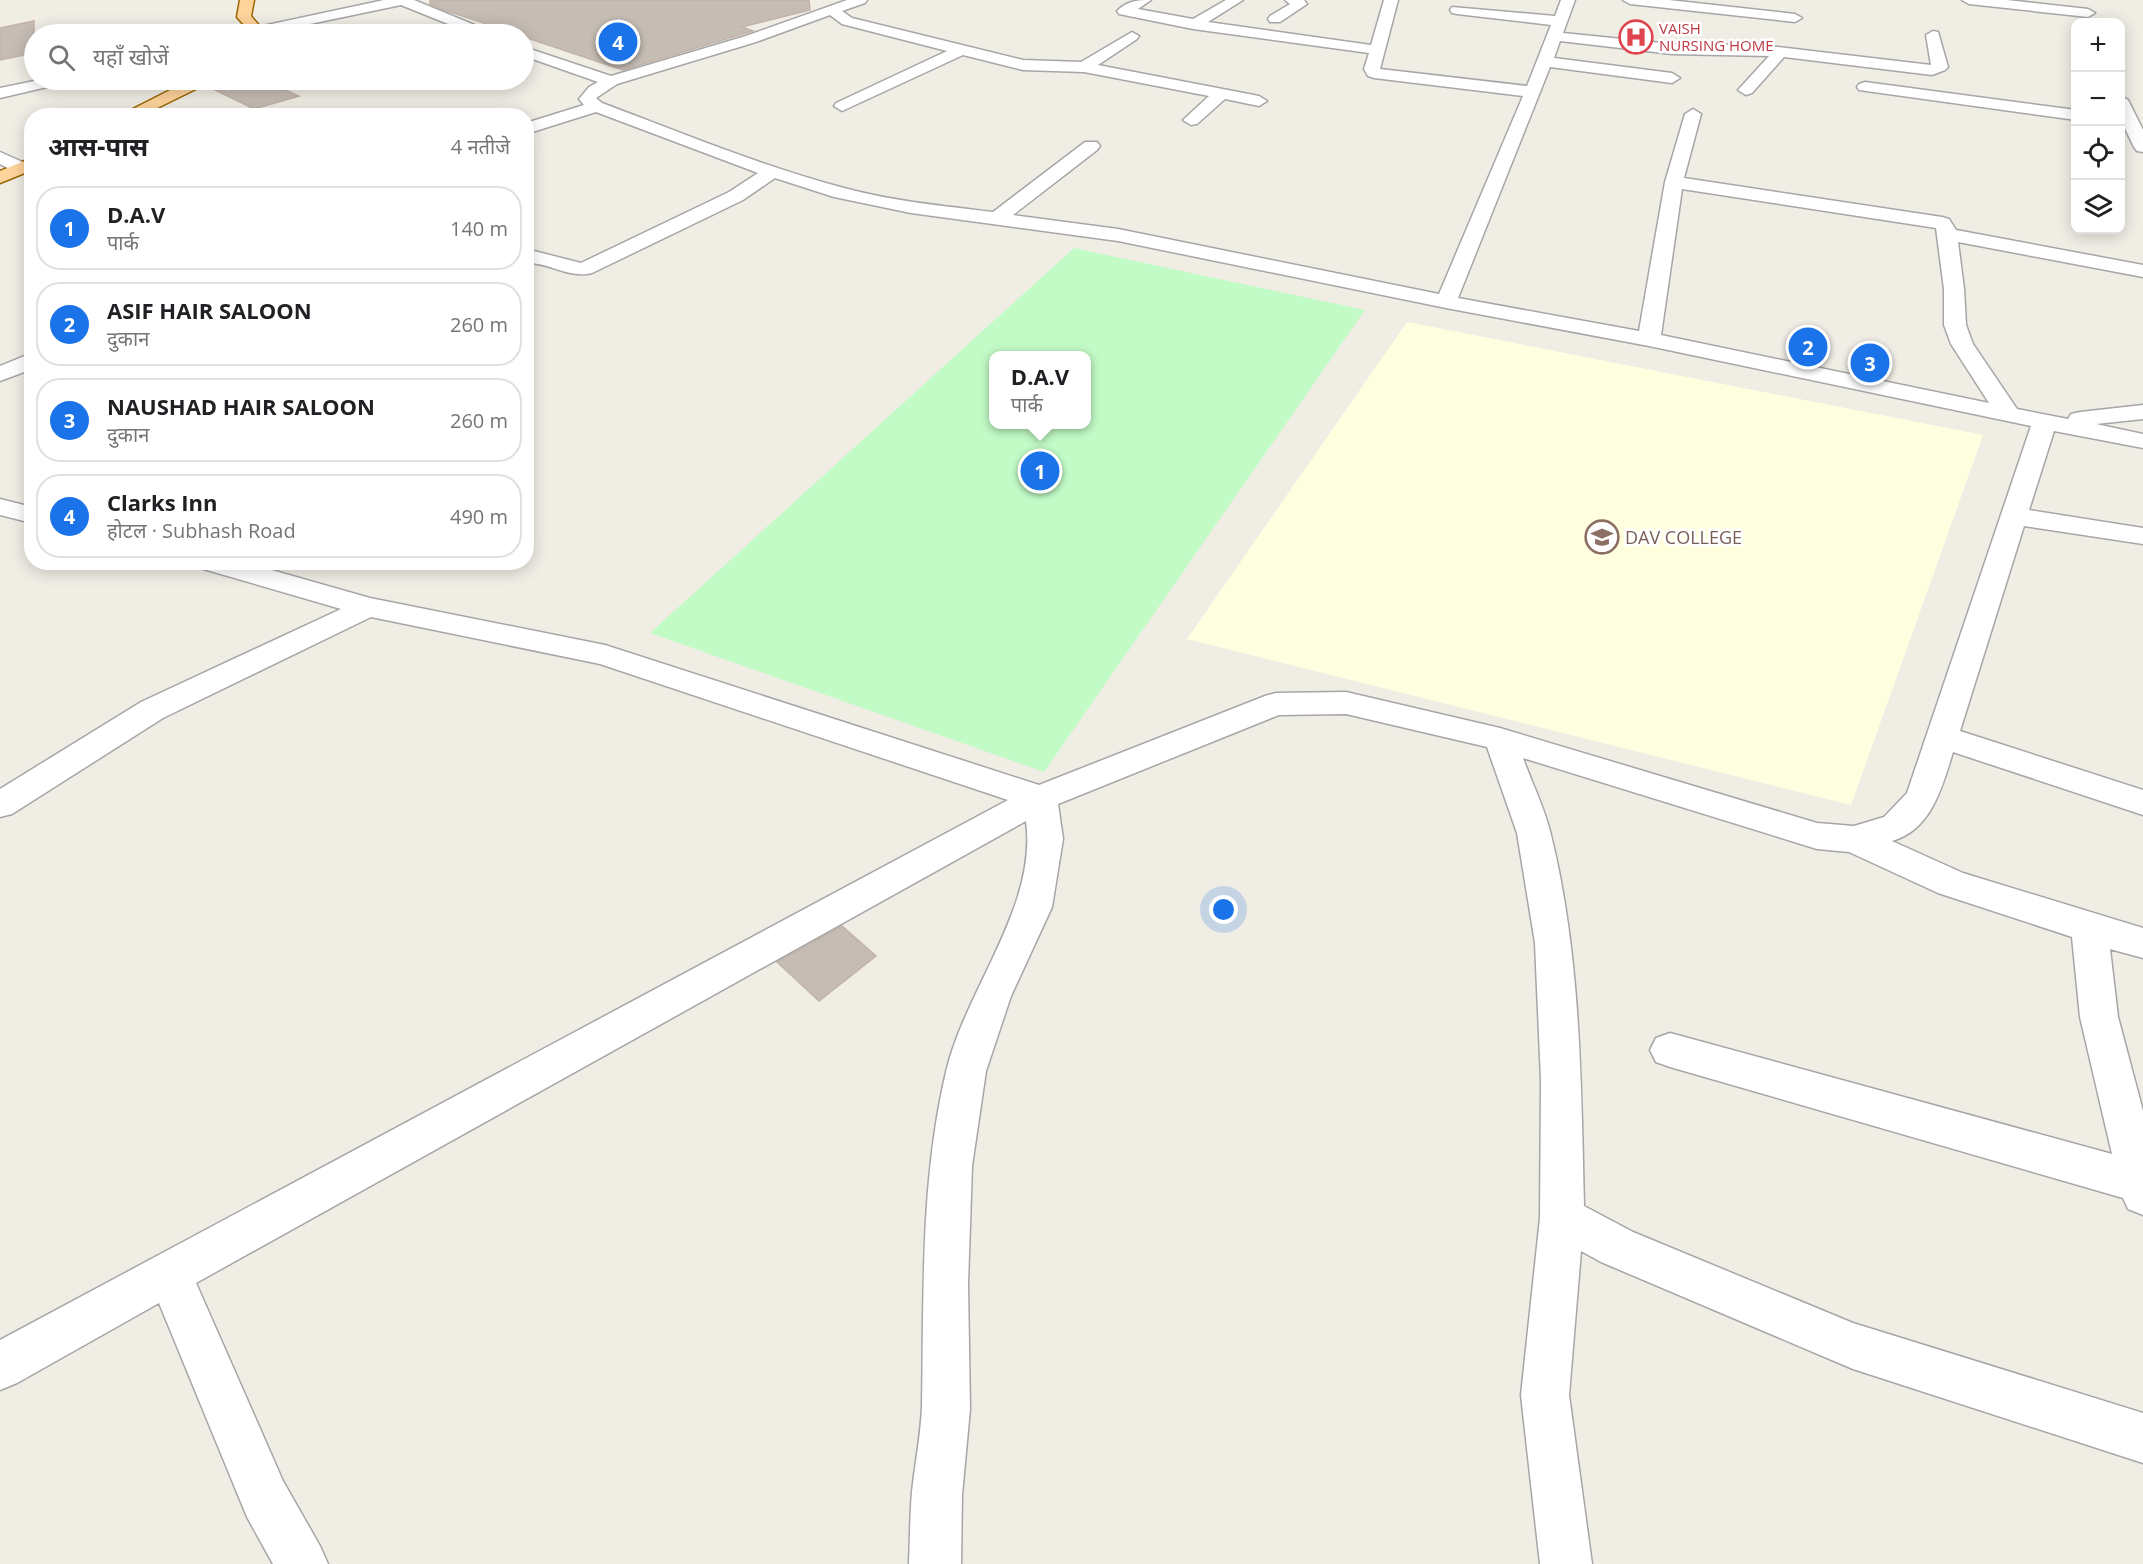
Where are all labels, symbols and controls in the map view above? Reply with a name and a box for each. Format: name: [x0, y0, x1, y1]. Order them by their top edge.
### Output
place label: VAISH NURSING HOME: [1659, 18, 1774, 55]
map controls: [2071, 18, 2125, 234]
button: +: [2071, 18, 2125, 72]
hospital icon: VAISH NURSING HOME: [1618, 19, 1654, 55]
pin: 4: [598, 20, 638, 64]
search box: [24, 24, 534, 90]
icon: search: [45, 41, 78, 74]
text: यहाँ खोजें: [93, 41, 169, 71]
button: −: [2071, 72, 2125, 126]
button: locate: [2071, 126, 2125, 180]
text: आस-पास: [48, 128, 148, 164]
text: 4 नतीजे: [451, 133, 510, 160]
button: layers: [2071, 180, 2125, 234]
text: D.A.V: [107, 199, 165, 229]
text: 1: [64, 215, 75, 242]
text: 140 m: [450, 215, 508, 242]
text: पार्क: [107, 229, 139, 256]
text: ASIF HAIR SALOON: [107, 295, 312, 325]
text: 2: [64, 311, 75, 338]
text: 260 m: [450, 311, 508, 338]
pin: 2: [1788, 324, 1828, 370]
text: दुकान: [107, 325, 149, 352]
pin: 3: [1850, 340, 1890, 386]
popup: [989, 351, 1091, 429]
text: D.A.V: [1011, 361, 1069, 391]
text: NAUSHAD HAIR SALOON: [107, 391, 375, 421]
text: पार्क: [1011, 391, 1043, 418]
text: 3: [64, 407, 75, 434]
text: 260 m: [450, 407, 508, 434]
text: दुकान: [107, 421, 149, 448]
pin: 1: [1020, 448, 1060, 494]
text: Clarks Inn: [107, 487, 218, 517]
text: 4: [64, 503, 75, 530]
text: 490 m: [450, 503, 508, 530]
text: होटल · Subhash Road: [107, 517, 296, 544]
school or university icon: DAV COLLEGE: [1584, 519, 1620, 555]
place label: DAV COLLEGE: [1625, 525, 1742, 549]
your location: [1209, 895, 1238, 924]

